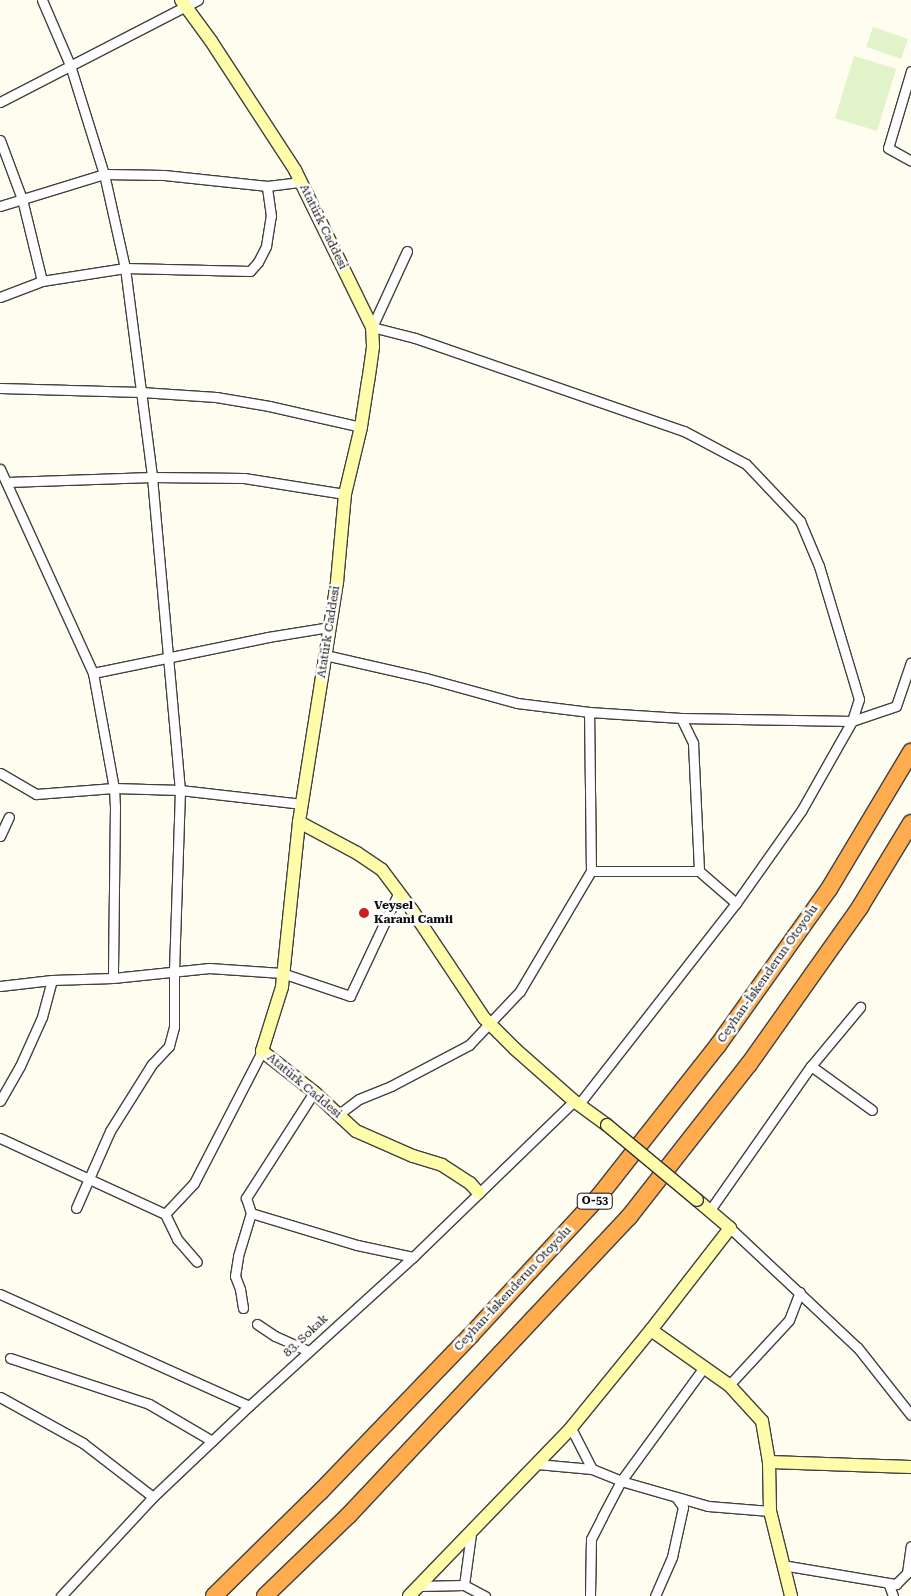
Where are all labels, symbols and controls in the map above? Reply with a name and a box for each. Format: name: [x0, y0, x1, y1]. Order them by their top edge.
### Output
street label: Atatürk Caddesi: [296, 182, 350, 272]
street label: Atatürk Caddesi: [315, 585, 343, 679]
place label: Veysel Karani Camii: [374, 899, 453, 927]
street label: Ceyhan-İskenderun Otoyolu: [715, 902, 821, 1046]
marker: Veysel Karani Camii: [358, 907, 370, 919]
street label: Atatürk Caddesi: [264, 1051, 344, 1121]
road number: O-53: [576, 1192, 614, 1210]
street label: Ceyhan-İskenderun Otoyolu: [451, 1224, 575, 1354]
street label: 83. Sokak: [281, 1312, 331, 1360]

